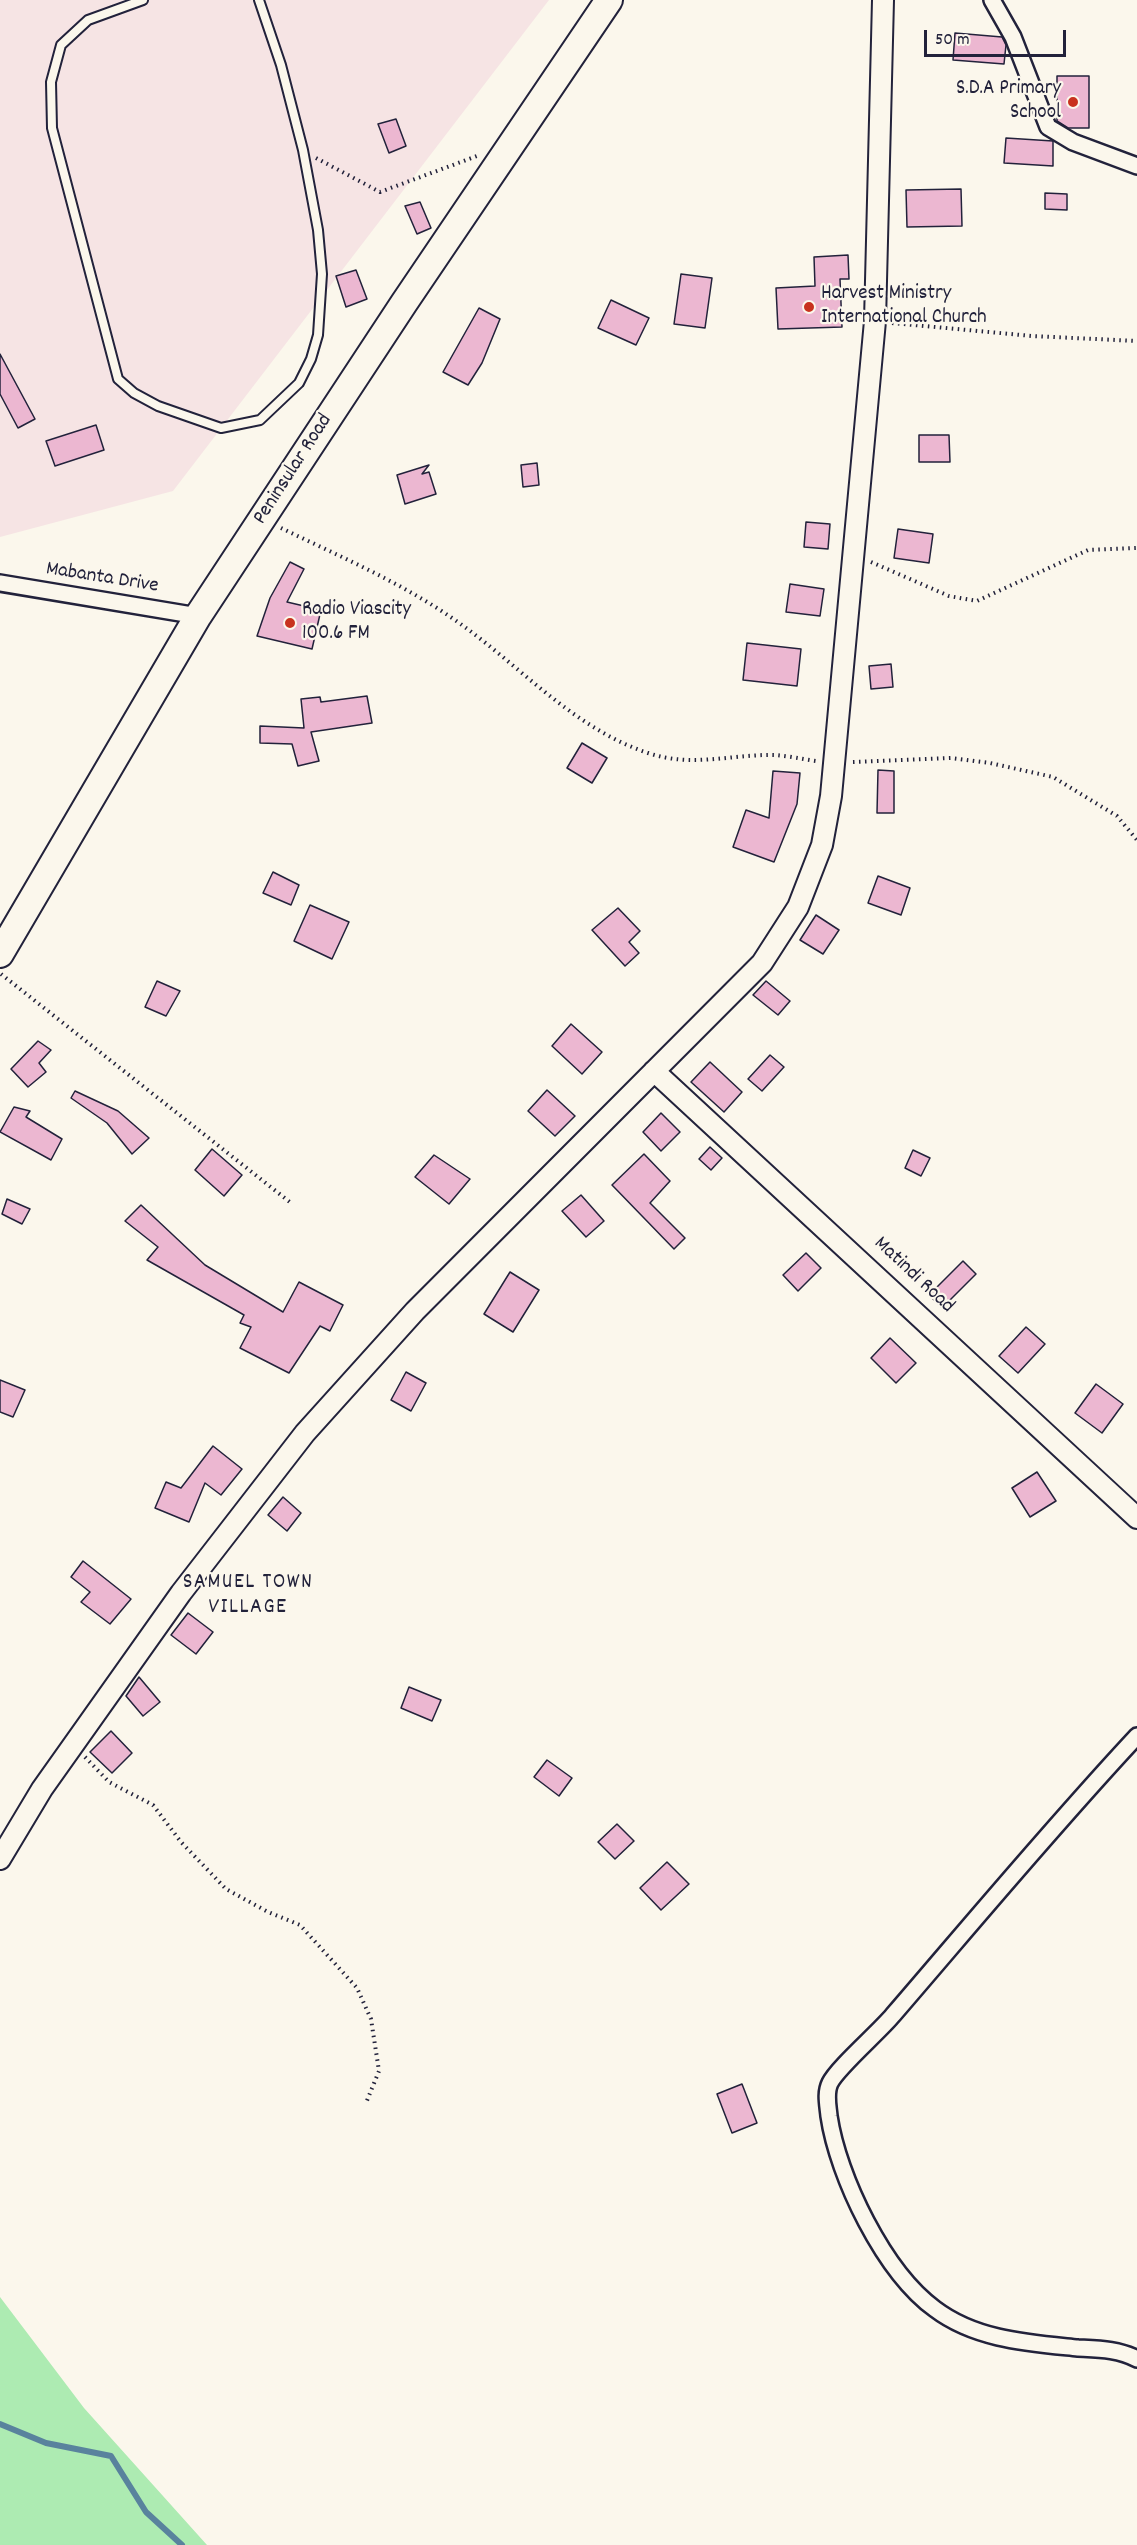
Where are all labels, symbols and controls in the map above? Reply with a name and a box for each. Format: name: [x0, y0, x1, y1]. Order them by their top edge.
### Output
scale bar: [927, 18, 1070, 56]
text: 50 m: [935, 28, 970, 53]
place label: S.D.A Primary School: [956, 77, 1061, 127]
marker: S.D.A Primary School: [1066, 95, 1080, 109]
place label: Harvest Ministry International Church: [821, 282, 987, 332]
marker: Harvest Ministry International Church: [802, 300, 816, 314]
street label: Peninsular Road: [249, 410, 339, 530]
street label: Mabanta Drive: [44, 558, 160, 600]
place label: Radio Viascity 100.6 FM: [302, 598, 411, 648]
marker: Radio Viascity 100.6 FM: [283, 616, 297, 630]
street label: Matindi Road: [867, 1232, 959, 1320]
district label: SAMUEL TOWN VILLAGE: [183, 1571, 313, 1622]

